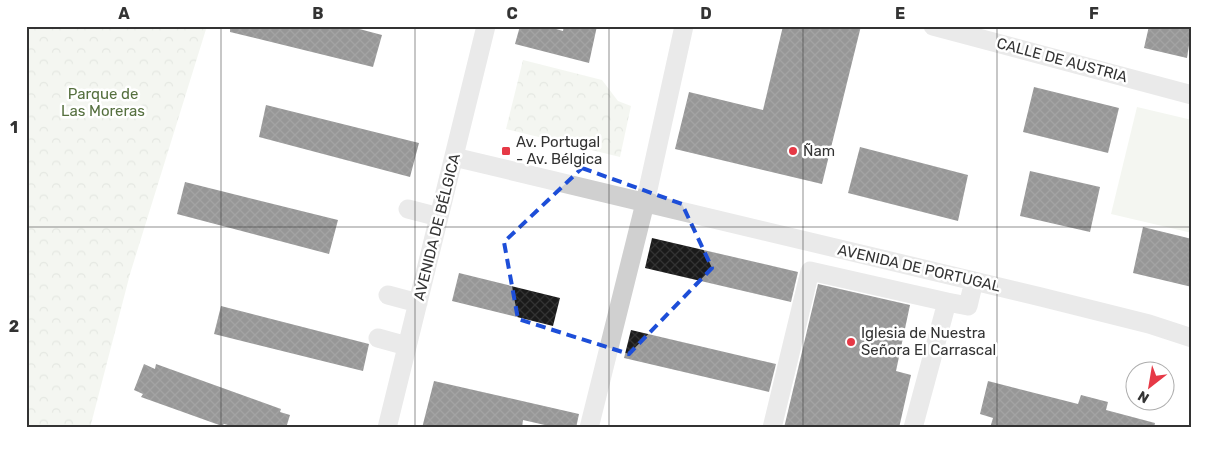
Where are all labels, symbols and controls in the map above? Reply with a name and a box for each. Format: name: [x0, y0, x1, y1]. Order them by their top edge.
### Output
text: A: [118, 4, 130, 23]
text: B: [312, 4, 324, 23]
text: C: [506, 4, 518, 23]
text: D: [700, 4, 712, 23]
text: E: [895, 4, 905, 23]
text: F: [1089, 4, 1099, 23]
street label: CALLE DE AUSTRIA: [995, 34, 1129, 86]
park label: Parque de Las Moreras: [61, 85, 145, 120]
text: 1: [10, 118, 18, 137]
place label: Av. Portugal - Av. Bélgica: [516, 133, 602, 168]
place label: Ñam: [803, 142, 835, 160]
marker: Av. Portugal - Av. Bélgica: [500, 145, 512, 157]
marker: Ñam: [787, 145, 799, 157]
street label: AVENIDA DE BÉLGICA: [410, 152, 464, 302]
street label: AVENIDA DE PORTUGAL: [836, 240, 1003, 296]
text: 2: [9, 317, 19, 336]
place label: Iglesia de Nuestra Señora El Carrascal: [861, 324, 996, 359]
marker: Iglesia de Nuestra Señora El Carrascal: [845, 336, 857, 348]
north arrow: [1126, 362, 1176, 412]
text: N: [1135, 387, 1152, 407]

